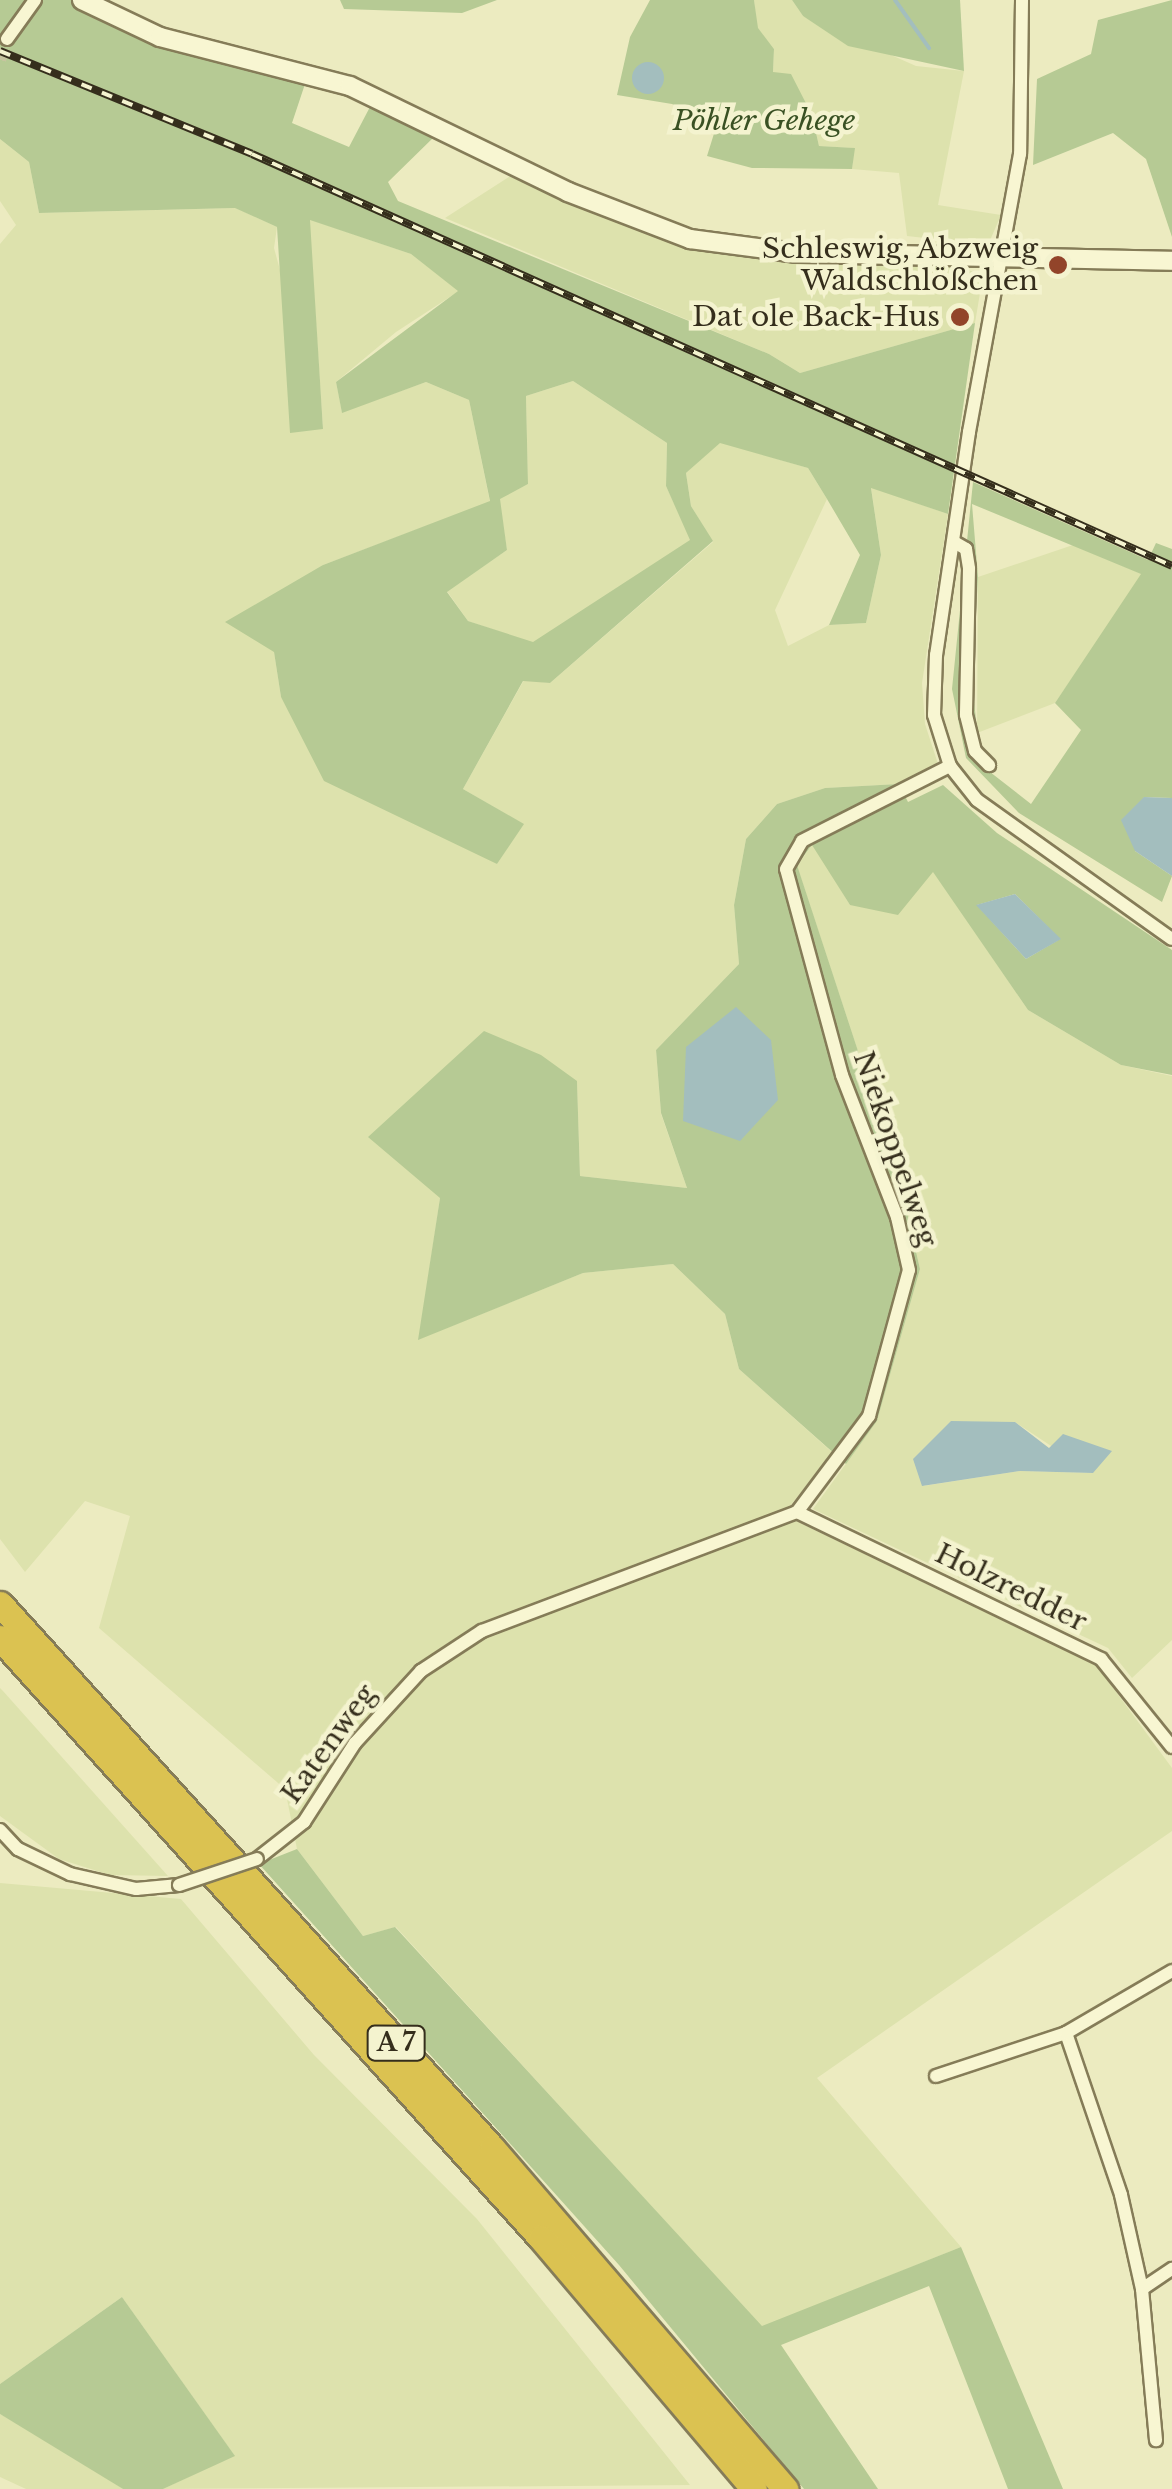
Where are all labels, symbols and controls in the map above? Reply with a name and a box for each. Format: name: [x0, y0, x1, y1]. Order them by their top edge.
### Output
park label: Pöhler Gehege: [672, 104, 856, 138]
place label: Schleswig, Abzweig Waldschlößchen: [761, 232, 1038, 298]
marker: Schleswig, Abzweig Waldschlößchen: [1047, 254, 1069, 276]
place label: Dat ole Back-Hus: [692, 300, 940, 334]
marker: Dat ole Back-Hus: [949, 306, 971, 328]
street label: Niekoppelweg: [846, 1047, 944, 1251]
street label: Holzredder: [930, 1537, 1092, 1639]
street label: Katenweg: [275, 1678, 383, 1810]
road number: A 7: [366, 2023, 426, 2063]

